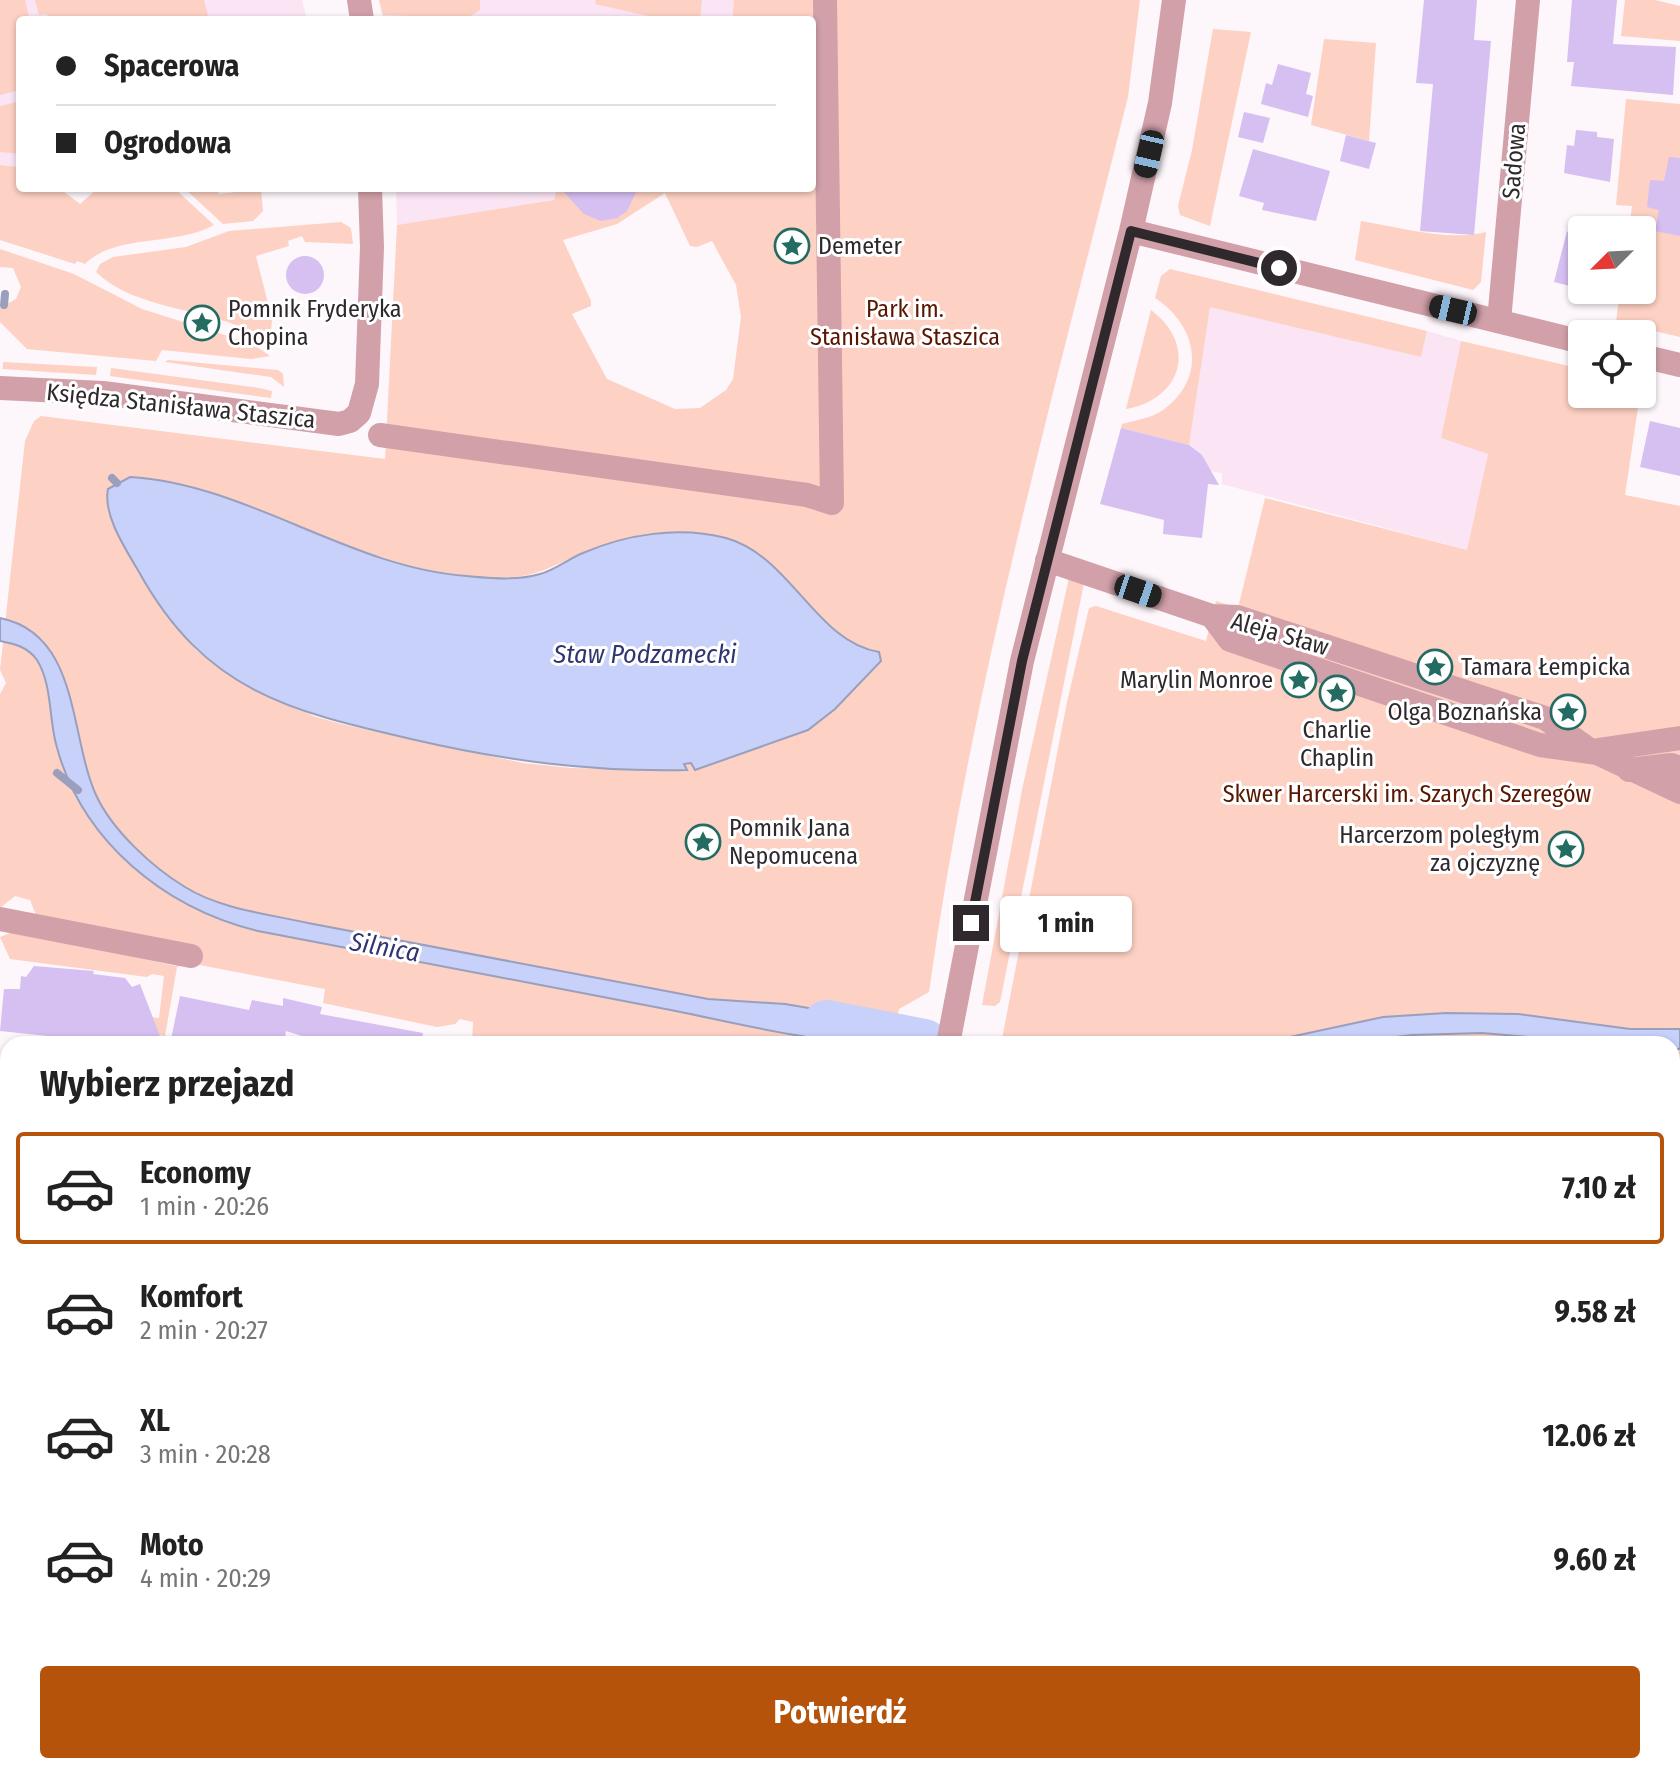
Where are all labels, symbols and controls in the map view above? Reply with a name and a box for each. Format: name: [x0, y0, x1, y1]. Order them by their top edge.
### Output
text: Spacerowa: [104, 48, 239, 84]
street label: Sadowa: [1497, 122, 1531, 200]
text: Ogrodowa: [104, 125, 231, 161]
car: [1132, 128, 1166, 180]
north arrow: [1568, 216, 1656, 304]
map controls: [1568, 216, 1656, 408]
place icon: Demeter: [773, 227, 811, 265]
place label: Demeter: [818, 232, 902, 260]
route start: [1261, 250, 1297, 286]
car: [1427, 293, 1479, 327]
place label: Pomnik Fryderyka Chopina: [228, 295, 401, 351]
park label: Park im. Stanisława Staszica: [810, 295, 1000, 351]
place icon: Pomnik Fryderyka Chopina: [183, 304, 221, 342]
button: locate: [1568, 320, 1656, 408]
street label: Księdza Stanisława Staszica: [45, 378, 317, 434]
car: [1111, 572, 1165, 610]
street label: Aleja Sław: [1228, 607, 1332, 661]
water label: Staw Podzamecki: [552, 639, 737, 670]
place icon: Tamara Łempicka: [1416, 648, 1454, 686]
place label: Tamara Łempicka: [1461, 653, 1631, 681]
place icon: Marylin Monroe: [1280, 661, 1318, 699]
place label: Marylin Monroe: [1120, 666, 1273, 694]
place icon: Charlie Chaplin: [1318, 674, 1356, 712]
place icon: Olga Boznańska: [1549, 693, 1587, 731]
place label: Olga Boznańska: [1387, 698, 1542, 726]
place label: Charlie Chaplin: [1300, 716, 1374, 772]
park label: Skwer Harcerski im. Szarych Szeregów: [1223, 780, 1592, 808]
place label: Pomnik Jana Nepomucena: [729, 814, 858, 870]
place label: Harcerzom poległym za ojczyznę: [1339, 821, 1540, 877]
place icon: Pomnik Jana Nepomucena: [684, 823, 722, 861]
place icon: Harcerzom poległym za ojczyznę: [1547, 830, 1585, 868]
callout: 1 min: [999, 895, 1131, 951]
route end: [953, 905, 989, 941]
text: 1 min: [1038, 908, 1094, 939]
water label: Silnica: [347, 926, 422, 969]
text: Wybierz przejazd: [40, 1062, 294, 1106]
icon: car: [44, 1152, 116, 1224]
text: Economy: [140, 1155, 251, 1191]
text: 7.10 zł: [1562, 1170, 1636, 1206]
text: 1 min · 20:26: [140, 1191, 269, 1222]
icon: car: [44, 1276, 116, 1348]
text: Komfort: [140, 1279, 243, 1315]
text: 9.58 zł: [1554, 1294, 1636, 1330]
text: 2 min · 20:27: [140, 1315, 268, 1346]
icon: car: [44, 1400, 116, 1472]
text: XL: [140, 1403, 170, 1439]
text: 12.06 zł: [1543, 1418, 1636, 1454]
text: 3 min · 20:28: [140, 1439, 271, 1470]
icon: car: [44, 1524, 116, 1596]
text: Moto: [140, 1527, 204, 1563]
text: 9.60 zł: [1554, 1542, 1636, 1578]
text: 4 min · 20:29: [140, 1563, 271, 1594]
button: Potwierdź: [40, 1666, 1640, 1758]

